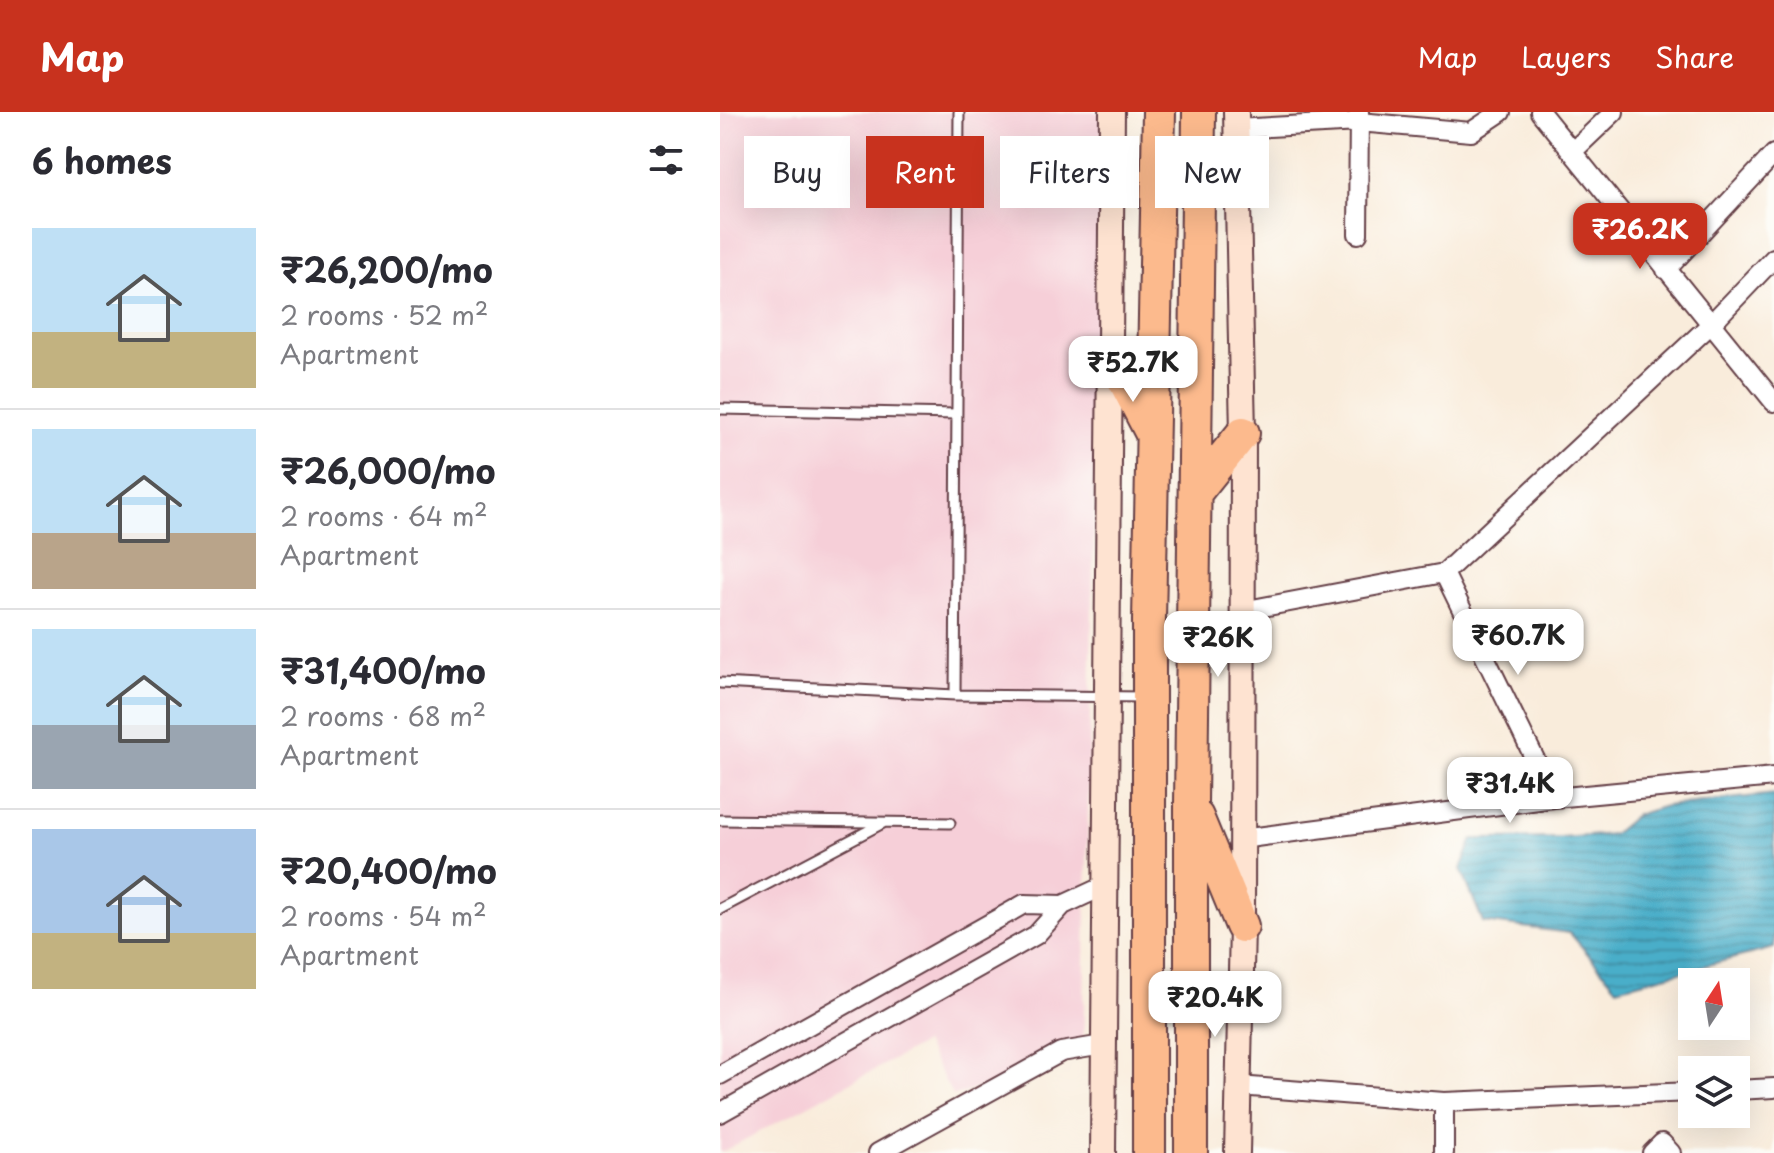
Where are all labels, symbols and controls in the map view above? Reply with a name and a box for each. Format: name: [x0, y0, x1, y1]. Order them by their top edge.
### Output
text: Map: [40, 28, 124, 85]
text: Map: [1417, 35, 1477, 78]
text: Layers: [1521, 35, 1611, 78]
text: Share: [1655, 35, 1734, 78]
text: 6 homes: [32, 134, 172, 186]
chip: Buy: [744, 136, 850, 208]
chip: Rent: [866, 136, 984, 208]
chip: Filters: [1000, 136, 1139, 208]
chip: New: [1155, 136, 1269, 208]
icon: filters: [644, 138, 688, 182]
pin: ₹26.2K: [1575, 203, 1705, 271]
text: ₹26.2K: [1591, 209, 1689, 248]
text: ₹26,200/mo: [280, 243, 493, 295]
icon: home: [96, 260, 192, 356]
text: 2 rooms · 52 m²: [280, 295, 488, 334]
text: Apartment: [280, 334, 419, 373]
pin: ₹52.7K: [1068, 336, 1198, 404]
text: ₹52.7K: [1087, 342, 1179, 381]
text: ₹26,000/mo: [280, 444, 496, 496]
icon: home: [96, 461, 192, 557]
text: 2 rooms · 64 m²: [280, 496, 488, 535]
text: Apartment: [280, 535, 419, 574]
pin: ₹60.7K: [1453, 609, 1583, 677]
pin: ₹26K: [1171, 611, 1265, 679]
text: ₹60.7K: [1471, 615, 1565, 654]
text: ₹26K: [1182, 617, 1254, 656]
text: ₹31,400/mo: [280, 644, 486, 696]
icon: home: [96, 661, 192, 757]
text: 2 rooms · 68 m²: [280, 696, 486, 735]
text: Apartment: [280, 735, 419, 774]
pin: ₹31.4K: [1445, 757, 1575, 825]
text: ₹31.4K: [1465, 763, 1555, 802]
text: ₹20,400/mo: [280, 844, 497, 896]
icon: home: [96, 861, 192, 957]
text: 2 rooms · 54 m²: [280, 896, 487, 935]
text: Apartment: [280, 935, 419, 974]
north arrow: [1678, 968, 1750, 1040]
map controls: [1678, 968, 1750, 1128]
pin: ₹20.4K: [1150, 971, 1280, 1039]
text: ₹20.4K: [1167, 977, 1263, 1016]
button: layers: [1678, 1056, 1750, 1128]

